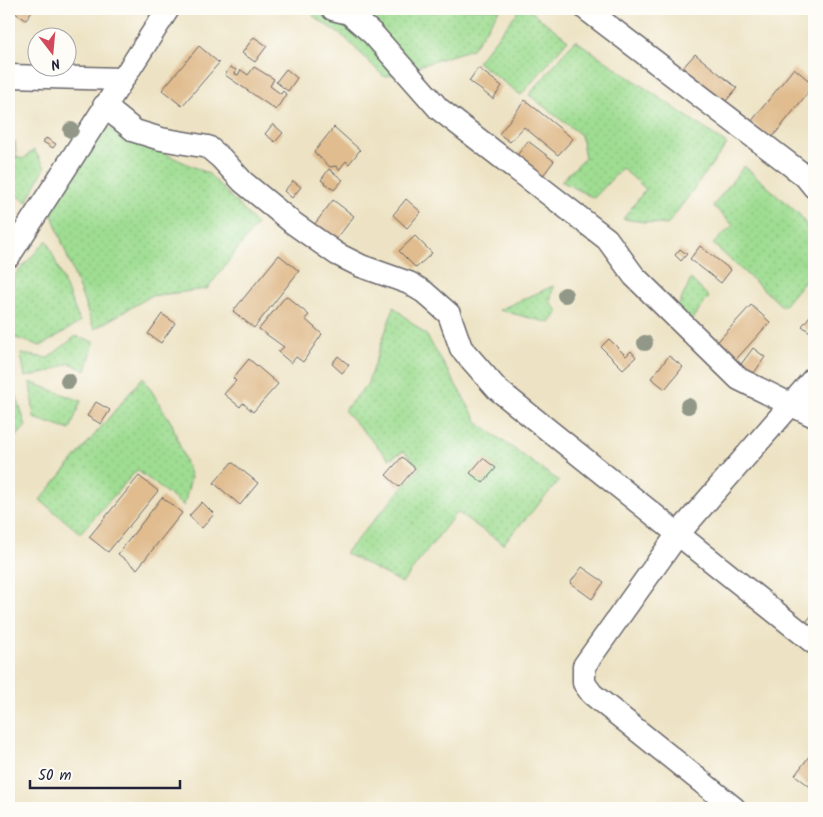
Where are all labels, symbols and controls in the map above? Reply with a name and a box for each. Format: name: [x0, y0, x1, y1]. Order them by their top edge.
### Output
north arrow: [28, 28, 78, 78]
text: N: [48, 52, 63, 75]
scale bar: [30, 757, 180, 789]
text: 50 m: [38, 764, 72, 788]

